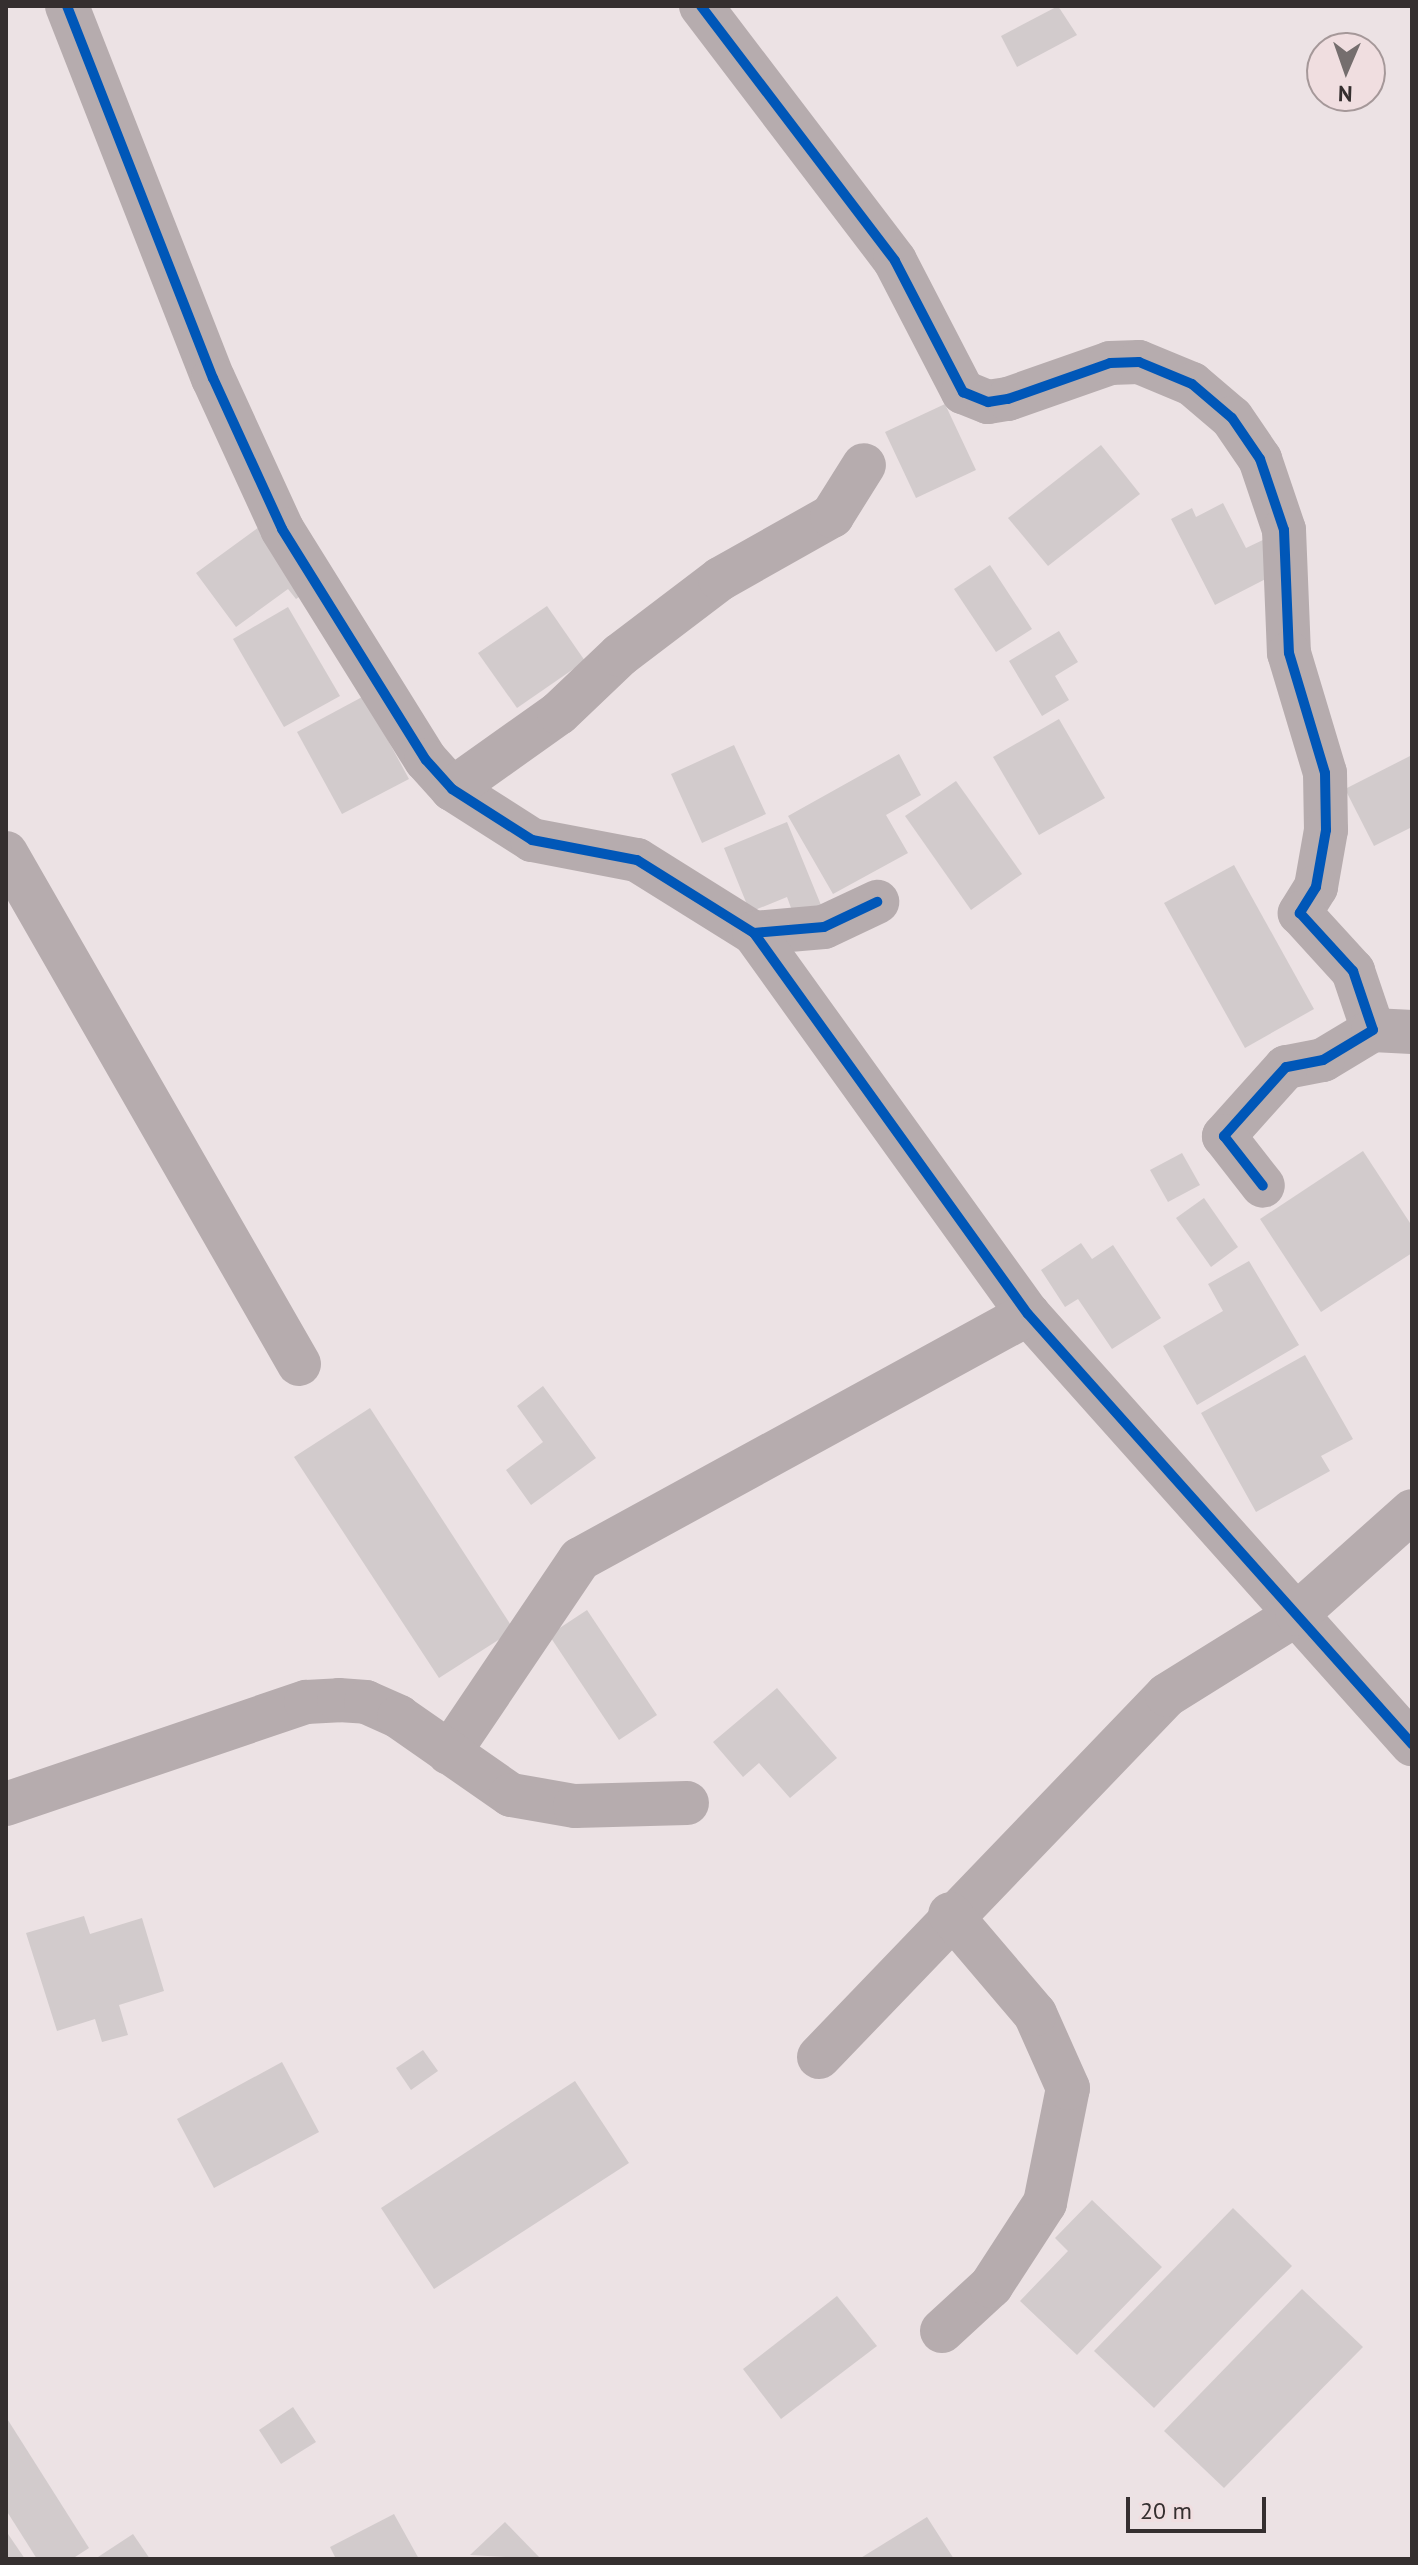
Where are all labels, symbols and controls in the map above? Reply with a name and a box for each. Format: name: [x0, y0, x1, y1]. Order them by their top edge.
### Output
north arrow: [1306, 32, 1386, 112]
text: N: [1338, 80, 1353, 108]
scale bar: [1130, 2481, 1270, 2531]
text: 20 m: [1140, 2495, 1192, 2526]

